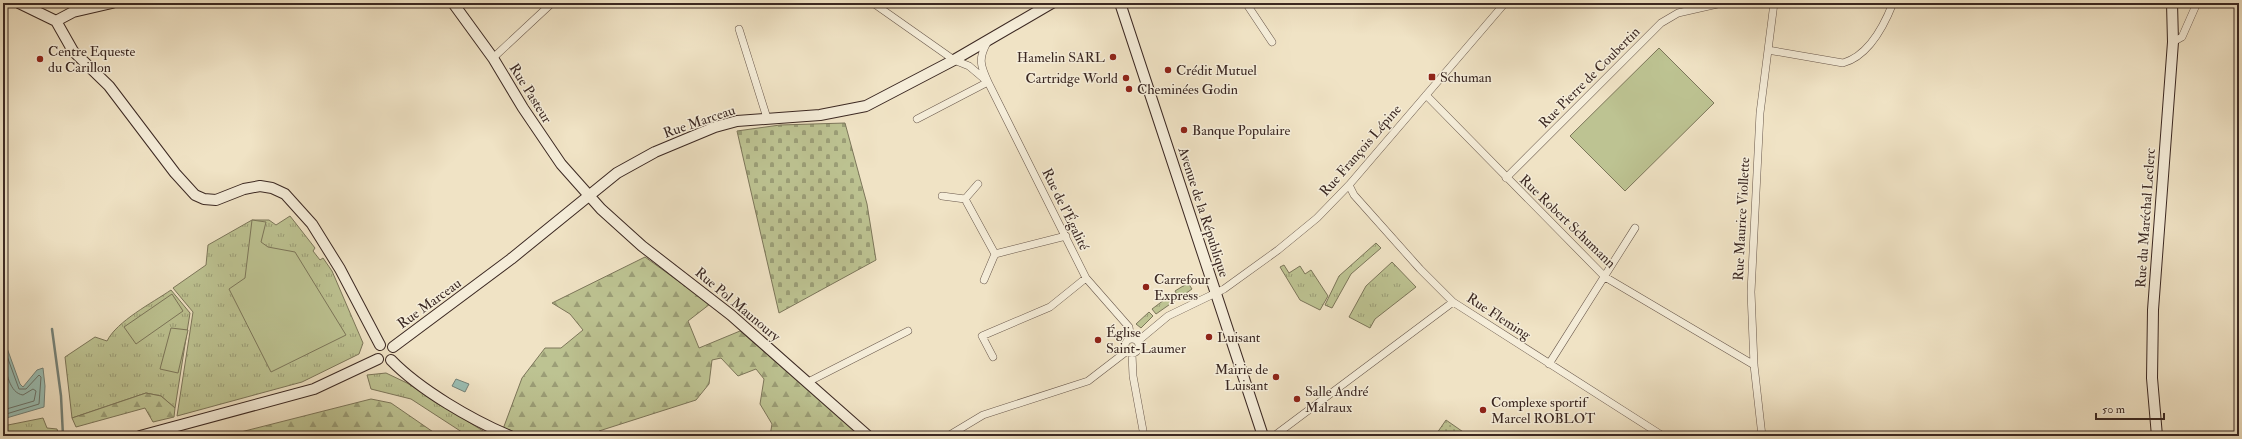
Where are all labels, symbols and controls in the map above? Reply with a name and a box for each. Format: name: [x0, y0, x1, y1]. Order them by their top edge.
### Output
street label: Rue Pierre de Coubertin: [1535, 23, 1643, 131]
place label: Centre Equeste du Carillon: [48, 43, 136, 76]
place label: Hamelin SARL: [1017, 49, 1105, 66]
marker: Hamelin SARL: [1108, 52, 1118, 62]
marker: Centre Equeste du Carillon: [35, 54, 45, 64]
street label: Rue Pasteur: [506, 60, 556, 127]
place label: Crédit Mutuel: [1176, 62, 1257, 79]
marker: Crédit Mutuel: [1163, 65, 1173, 75]
place label: Schuman: [1440, 69, 1492, 86]
place label: Cartridge World: [1026, 70, 1118, 87]
marker: Schuman: [1427, 72, 1437, 82]
marker: Cartridge World: [1121, 73, 1131, 83]
place label: Cheminées Godin: [1137, 81, 1238, 98]
marker: Cheminées Godin: [1124, 84, 1134, 94]
street label: Rue Marceau: [661, 101, 737, 142]
street label: Rue François Lépine: [1316, 101, 1406, 200]
place label: Banque Populaire: [1192, 122, 1291, 140]
marker: Banque Populaire: [1179, 125, 1189, 135]
street label: Avenue de la République: [1173, 144, 1233, 280]
street label: Rue du Maréchal Leclerc: [2132, 147, 2159, 289]
street label: Rue Maurice Viollette: [1730, 157, 1753, 281]
street label: Rue de l'Égalité: [1038, 165, 1093, 253]
street label: Rue Robert Schumann: [1516, 171, 1619, 272]
street label: Rue Pol Maunoury: [691, 264, 784, 346]
place label: Carrefour Express: [1154, 271, 1211, 305]
street label: Rue Marceau: [394, 275, 465, 332]
marker: Carrefour Express: [1141, 282, 1151, 292]
street label: Rue Fleming: [1464, 289, 1535, 344]
place label: Église Saint-Laumer: [1106, 324, 1187, 357]
place label: Luisant: [1217, 329, 1261, 346]
marker: Luisant: [1204, 332, 1214, 342]
marker: Église Saint-Laumer: [1093, 335, 1103, 345]
place label: Mairie de Luisant: [1215, 361, 1268, 394]
marker: Mairie de Luisant: [1271, 372, 1281, 382]
place label: Salle André Malraux: [1305, 383, 1369, 416]
marker: Salle André Malraux: [1292, 394, 1302, 404]
place label: Complexe sportif Marcel ROBLOT: [1491, 394, 1596, 427]
scale bar: [2096, 395, 2164, 421]
text: 50 m: [2102, 402, 2126, 417]
marker: Complexe sportif Marcel ROBLOT: [1478, 405, 1488, 415]

